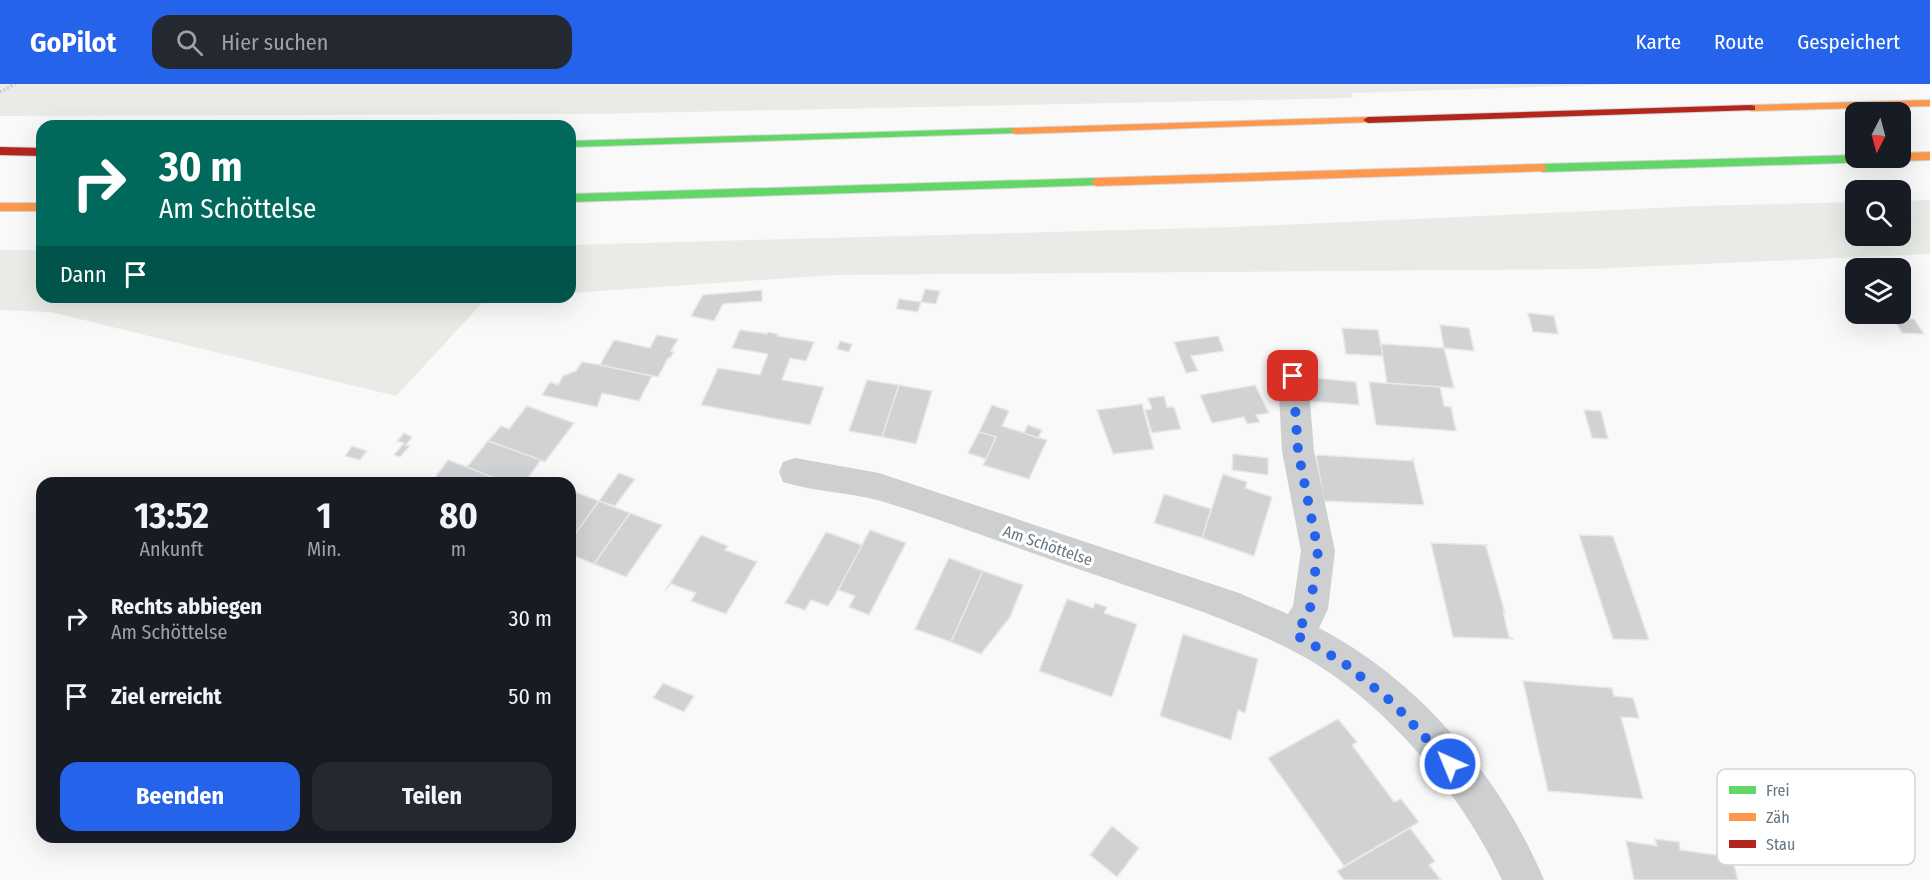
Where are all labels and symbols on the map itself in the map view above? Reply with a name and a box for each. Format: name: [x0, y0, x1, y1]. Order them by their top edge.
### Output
north arrow: [1845, 102, 1911, 168]
pin: [1267, 350, 1318, 401]
street label: Am Schöttelse: [1001, 521, 1095, 570]
position arrow: [1418, 732, 1482, 796]
legend: [1717, 769, 1915, 865]
text: Frei: [1766, 781, 1790, 800]
text: Zäh: [1766, 808, 1790, 827]
text: Stau: [1766, 835, 1795, 854]

